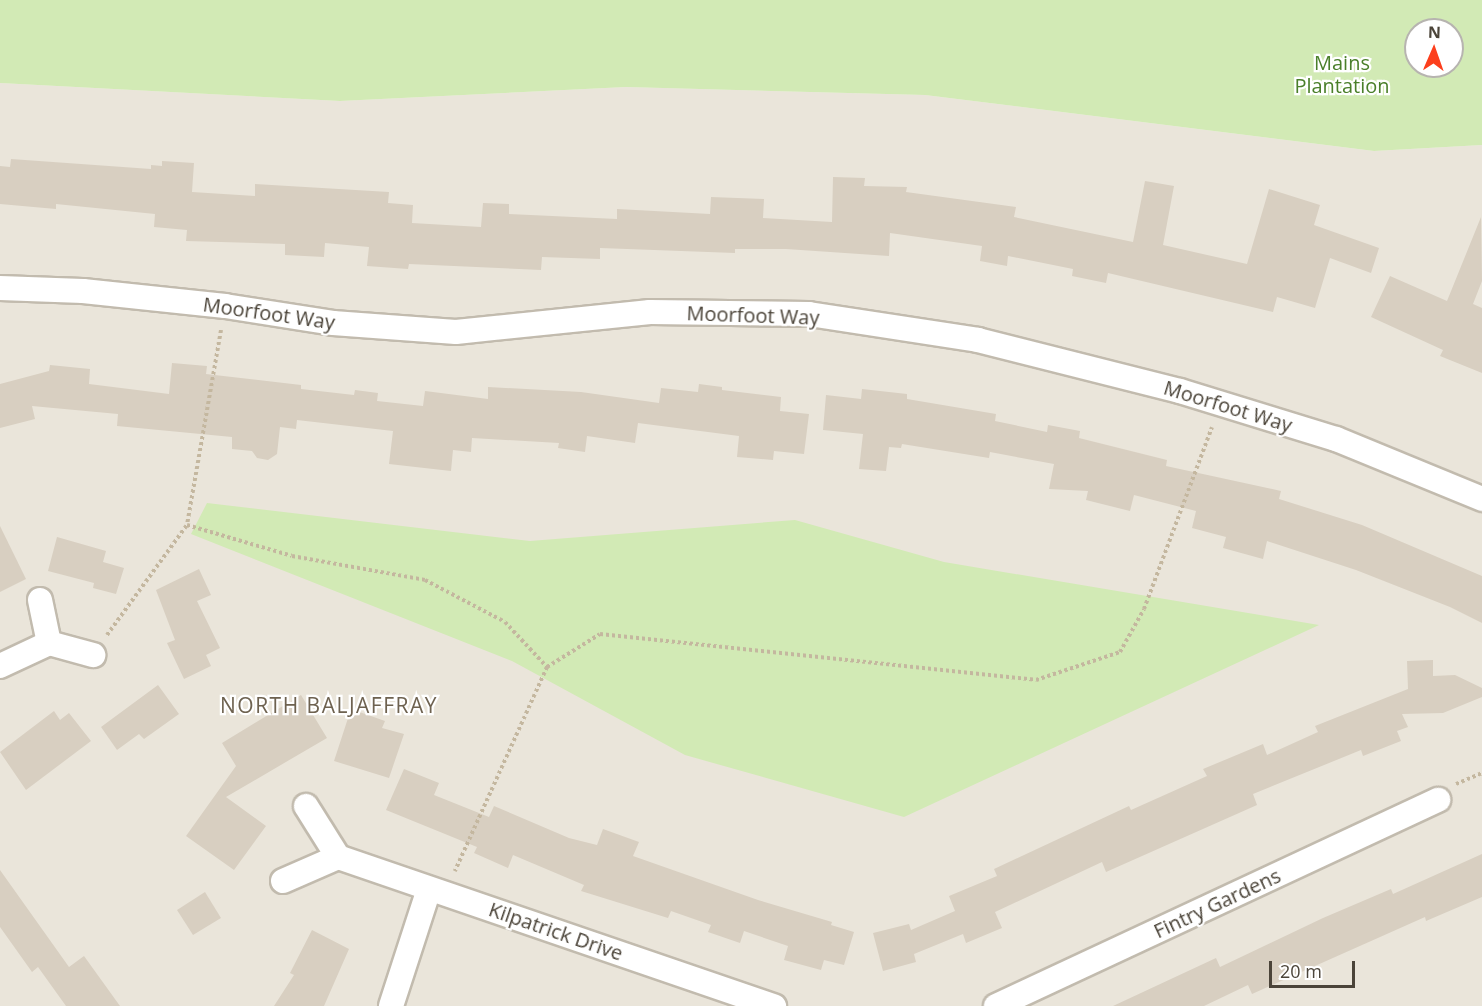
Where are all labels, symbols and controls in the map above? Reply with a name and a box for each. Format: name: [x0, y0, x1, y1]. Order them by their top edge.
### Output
north arrow: [1404, 18, 1464, 78]
text: N: [1428, 21, 1441, 43]
park label: Mains Plantation: [1294, 50, 1390, 97]
street label: Moorfoot Way: [202, 292, 336, 334]
street label: Moorfoot Way: [686, 301, 820, 329]
street label: Moorfoot Way: [1161, 375, 1295, 437]
district label: NORTH BALJAFFRAY: [220, 692, 438, 718]
street label: Fintry Gardens: [1150, 863, 1284, 943]
street label: Kilpatrick Drive: [486, 897, 626, 965]
scale bar: [1272, 949, 1358, 987]
text: 20 m: [1280, 959, 1322, 983]

